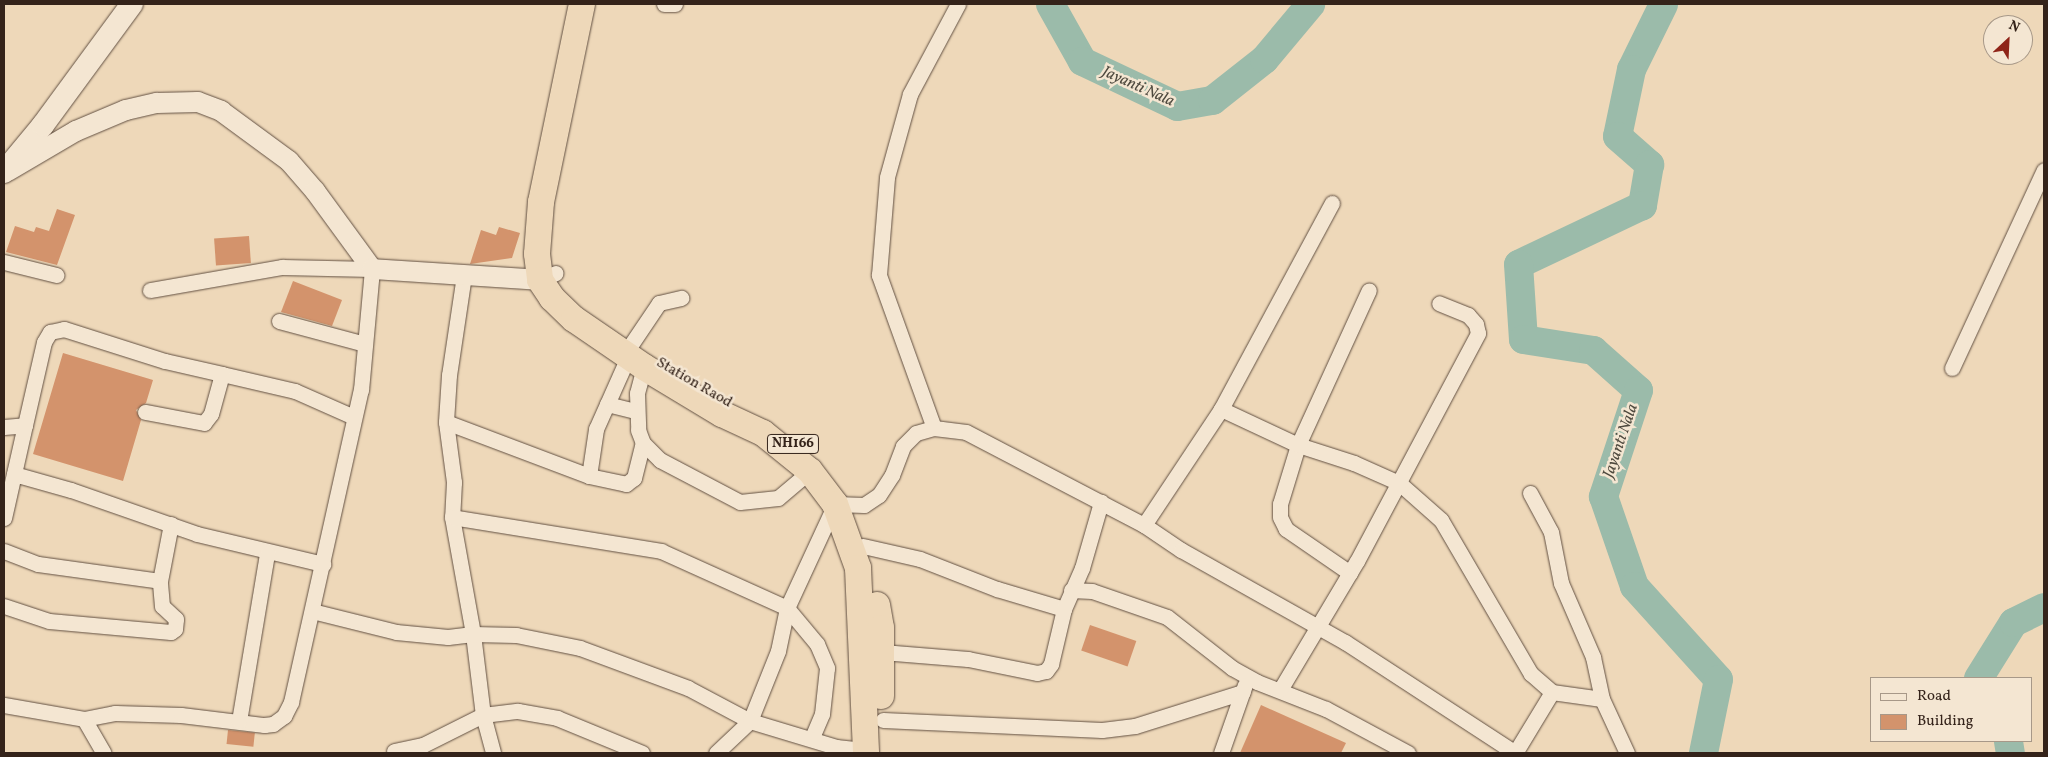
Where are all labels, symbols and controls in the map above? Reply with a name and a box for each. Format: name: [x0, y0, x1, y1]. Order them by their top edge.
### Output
north arrow: [1983, 15, 2033, 65]
text: N: [2005, 16, 2023, 38]
water label: Jayanti Nala: [1099, 63, 1177, 111]
street label: Station Raod: [653, 354, 735, 412]
water label: Jayanti Nala: [1599, 401, 1643, 481]
road number: NH166: [767, 432, 819, 456]
legend: [1870, 677, 2033, 742]
text: Road: [1917, 686, 1951, 707]
text: Building: [1917, 711, 1973, 732]

